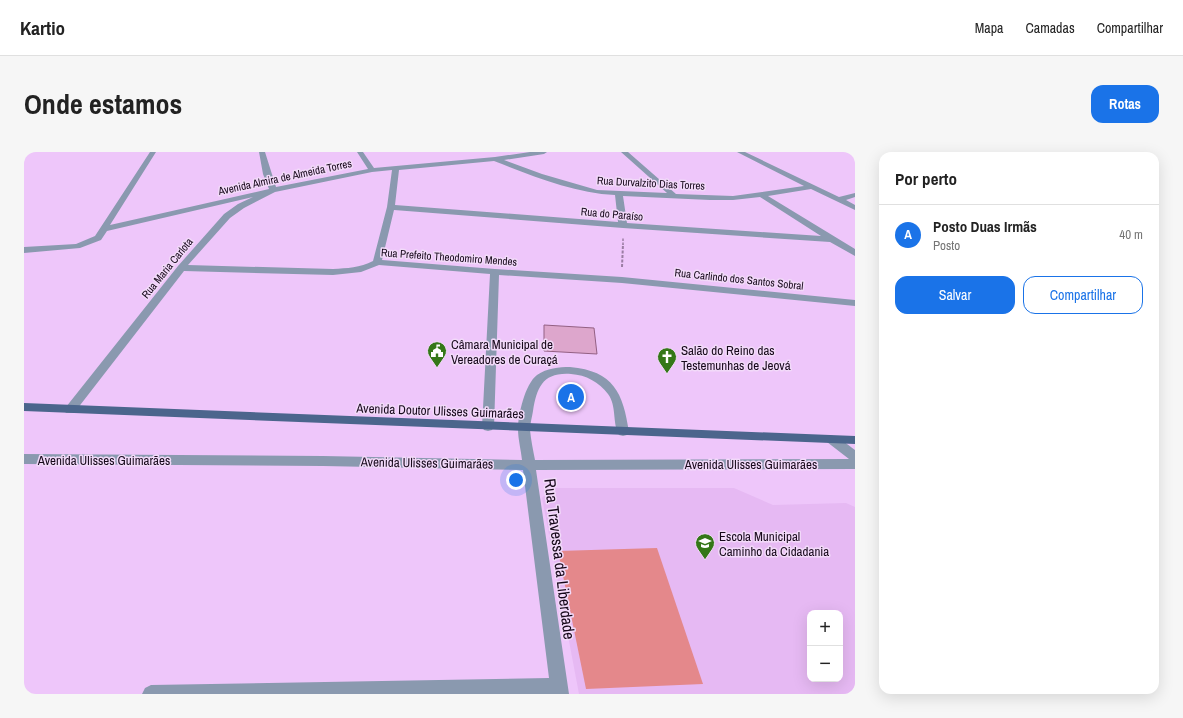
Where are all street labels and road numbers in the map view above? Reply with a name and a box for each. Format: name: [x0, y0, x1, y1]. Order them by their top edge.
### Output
street label: Avenida Almira de Almeida Torres: [216, 156, 353, 198]
street label: Rua Durvalzito Dias Torres: [597, 173, 706, 193]
street label: Rua do Paraíso: [580, 204, 644, 224]
street label: Rua Maria Carlota: [138, 235, 196, 301]
street label: Rua Prefeito Theodomiro Mendes: [381, 245, 518, 269]
street label: Rua Carlindo dos Santos Sobral: [674, 265, 804, 293]
street label: Avenida Doutor Ulisses Guimarães: [355, 400, 524, 422]
street label: Avenida Ulisses Guimarães: [37, 452, 170, 469]
street label: Avenida Ulisses Guimarães: [360, 453, 493, 473]
street label: Avenida Ulisses Guimarães: [684, 456, 817, 473]
street label: Rua Travessa da Liberdade: [539, 477, 581, 641]

